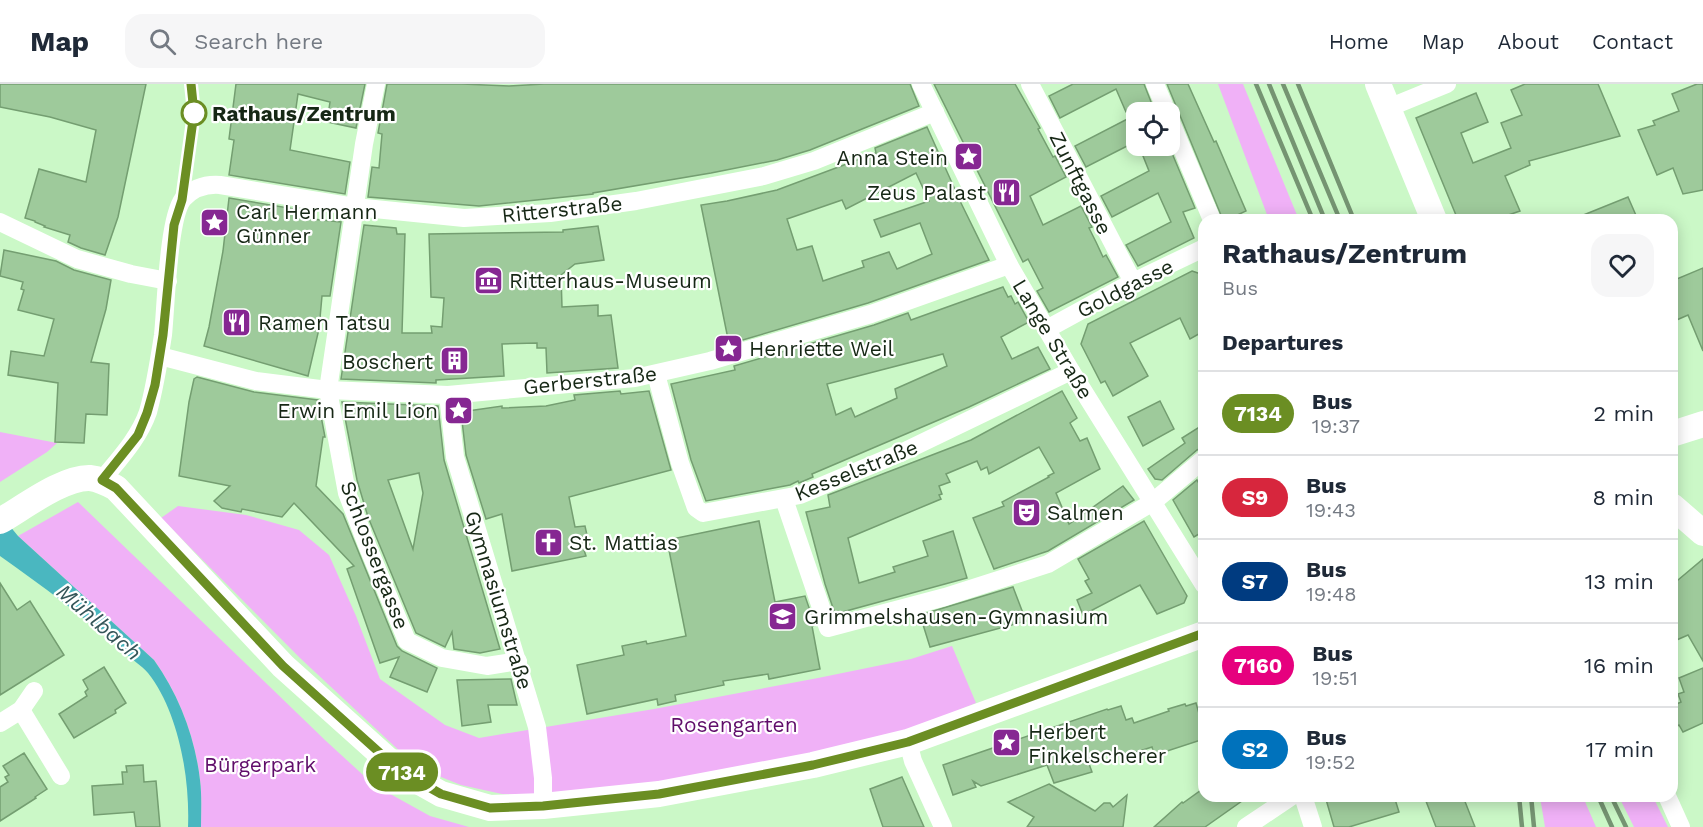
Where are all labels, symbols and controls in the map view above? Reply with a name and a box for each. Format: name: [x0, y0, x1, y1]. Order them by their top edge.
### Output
search box: [125, 14, 545, 68]
text: Map: [30, 25, 89, 58]
icon: search: [146, 25, 179, 58]
text: Search here: [194, 29, 323, 54]
text: Home: [1329, 29, 1389, 54]
text: Map: [1422, 29, 1465, 54]
text: About: [1498, 29, 1559, 54]
text: Contact: [1592, 29, 1673, 54]
marker: Rathaus/Zentrum: [181, 100, 207, 126]
place label: Rathaus/Zentrum: [212, 101, 396, 126]
map controls: [1126, 102, 1180, 156]
button: locate: [1126, 102, 1180, 156]
street label: Zunftgasse: [1044, 127, 1118, 239]
place icon: Anna Stein: [953, 141, 985, 173]
place label: Anna Stein: [837, 145, 948, 170]
restaurant icon: Zeus Palast: [991, 176, 1023, 208]
place label: Zeus Palast: [867, 180, 986, 205]
street label: Ritterstraße: [501, 190, 623, 228]
place label: Carl Hermann Günner: [236, 199, 378, 248]
place icon: Carl Hermann Günner: [199, 207, 231, 239]
button: heart: [1591, 234, 1654, 297]
text: Rathaus/Zentrum: [1222, 237, 1467, 270]
street label: Goldgasse: [1073, 253, 1177, 323]
museum icon: Ritterhaus-Museum: [472, 264, 504, 296]
place label: Ritterhaus-Museum: [509, 268, 712, 293]
street label: Lange Straße: [1007, 275, 1099, 403]
text: Bus: [1222, 276, 1258, 300]
restaurant icon: Ramen Tatsu: [221, 306, 253, 338]
place label: Ramen Tatsu: [258, 310, 390, 335]
text: Departures: [1222, 330, 1343, 355]
place icon: Henriette Weil: [712, 332, 744, 364]
place label: Henriette Weil: [749, 336, 895, 361]
building icon: Boschert: [438, 345, 470, 377]
place label: Boschert: [342, 349, 433, 374]
street label: Gerberstraße: [522, 361, 658, 399]
text: Bus: [1312, 389, 1352, 414]
place icon: Erwin Emil Lion: [443, 394, 475, 426]
place label: Erwin Emil Lion: [277, 398, 438, 423]
text: 7134: [1234, 401, 1282, 426]
text: 2 min: [1593, 401, 1654, 426]
text: 19:37: [1312, 414, 1360, 438]
street label: Kesselstraße: [791, 434, 921, 506]
text: Bus: [1306, 473, 1346, 498]
street label: Schlossergasse: [335, 477, 415, 633]
text: S9: [1242, 485, 1268, 510]
text: 8 min: [1593, 485, 1654, 510]
theatre icon: Salmen: [1010, 496, 1042, 528]
text: 19:43: [1306, 498, 1356, 522]
place label: Salmen: [1047, 500, 1124, 525]
street label: Gymnasiumstraße: [460, 508, 538, 692]
church icon: St. Mattias: [532, 526, 564, 558]
place label: St. Mattias: [569, 530, 678, 555]
text: Bus: [1306, 557, 1346, 582]
text: S7: [1242, 569, 1268, 594]
text: 13 min: [1585, 569, 1654, 594]
water label: Mühlbach: [52, 579, 146, 665]
text: 19:48: [1306, 582, 1357, 606]
school or university icon: Grimmelshausen-Gymnasium: [767, 600, 799, 632]
place label: Grimmelshausen-Gymnasium: [804, 604, 1108, 629]
text: Bus: [1312, 641, 1353, 666]
text: 7160: [1234, 653, 1282, 678]
text: 16 min: [1584, 653, 1654, 678]
text: 19:51: [1312, 666, 1358, 690]
park label: Rosengarten: [670, 712, 798, 737]
place label: Herbert Finkelscherer: [1028, 719, 1167, 768]
text: Bus: [1306, 725, 1346, 750]
place icon: Herbert Finkelscherer: [991, 727, 1023, 759]
text: S2: [1242, 737, 1268, 762]
text: 17 min: [1586, 737, 1654, 762]
text: 19:52: [1306, 750, 1355, 774]
park label: Bürgerpark: [204, 752, 316, 777]
line badge: 7134: [360, 752, 444, 792]
text: 7134: [378, 760, 426, 785]

